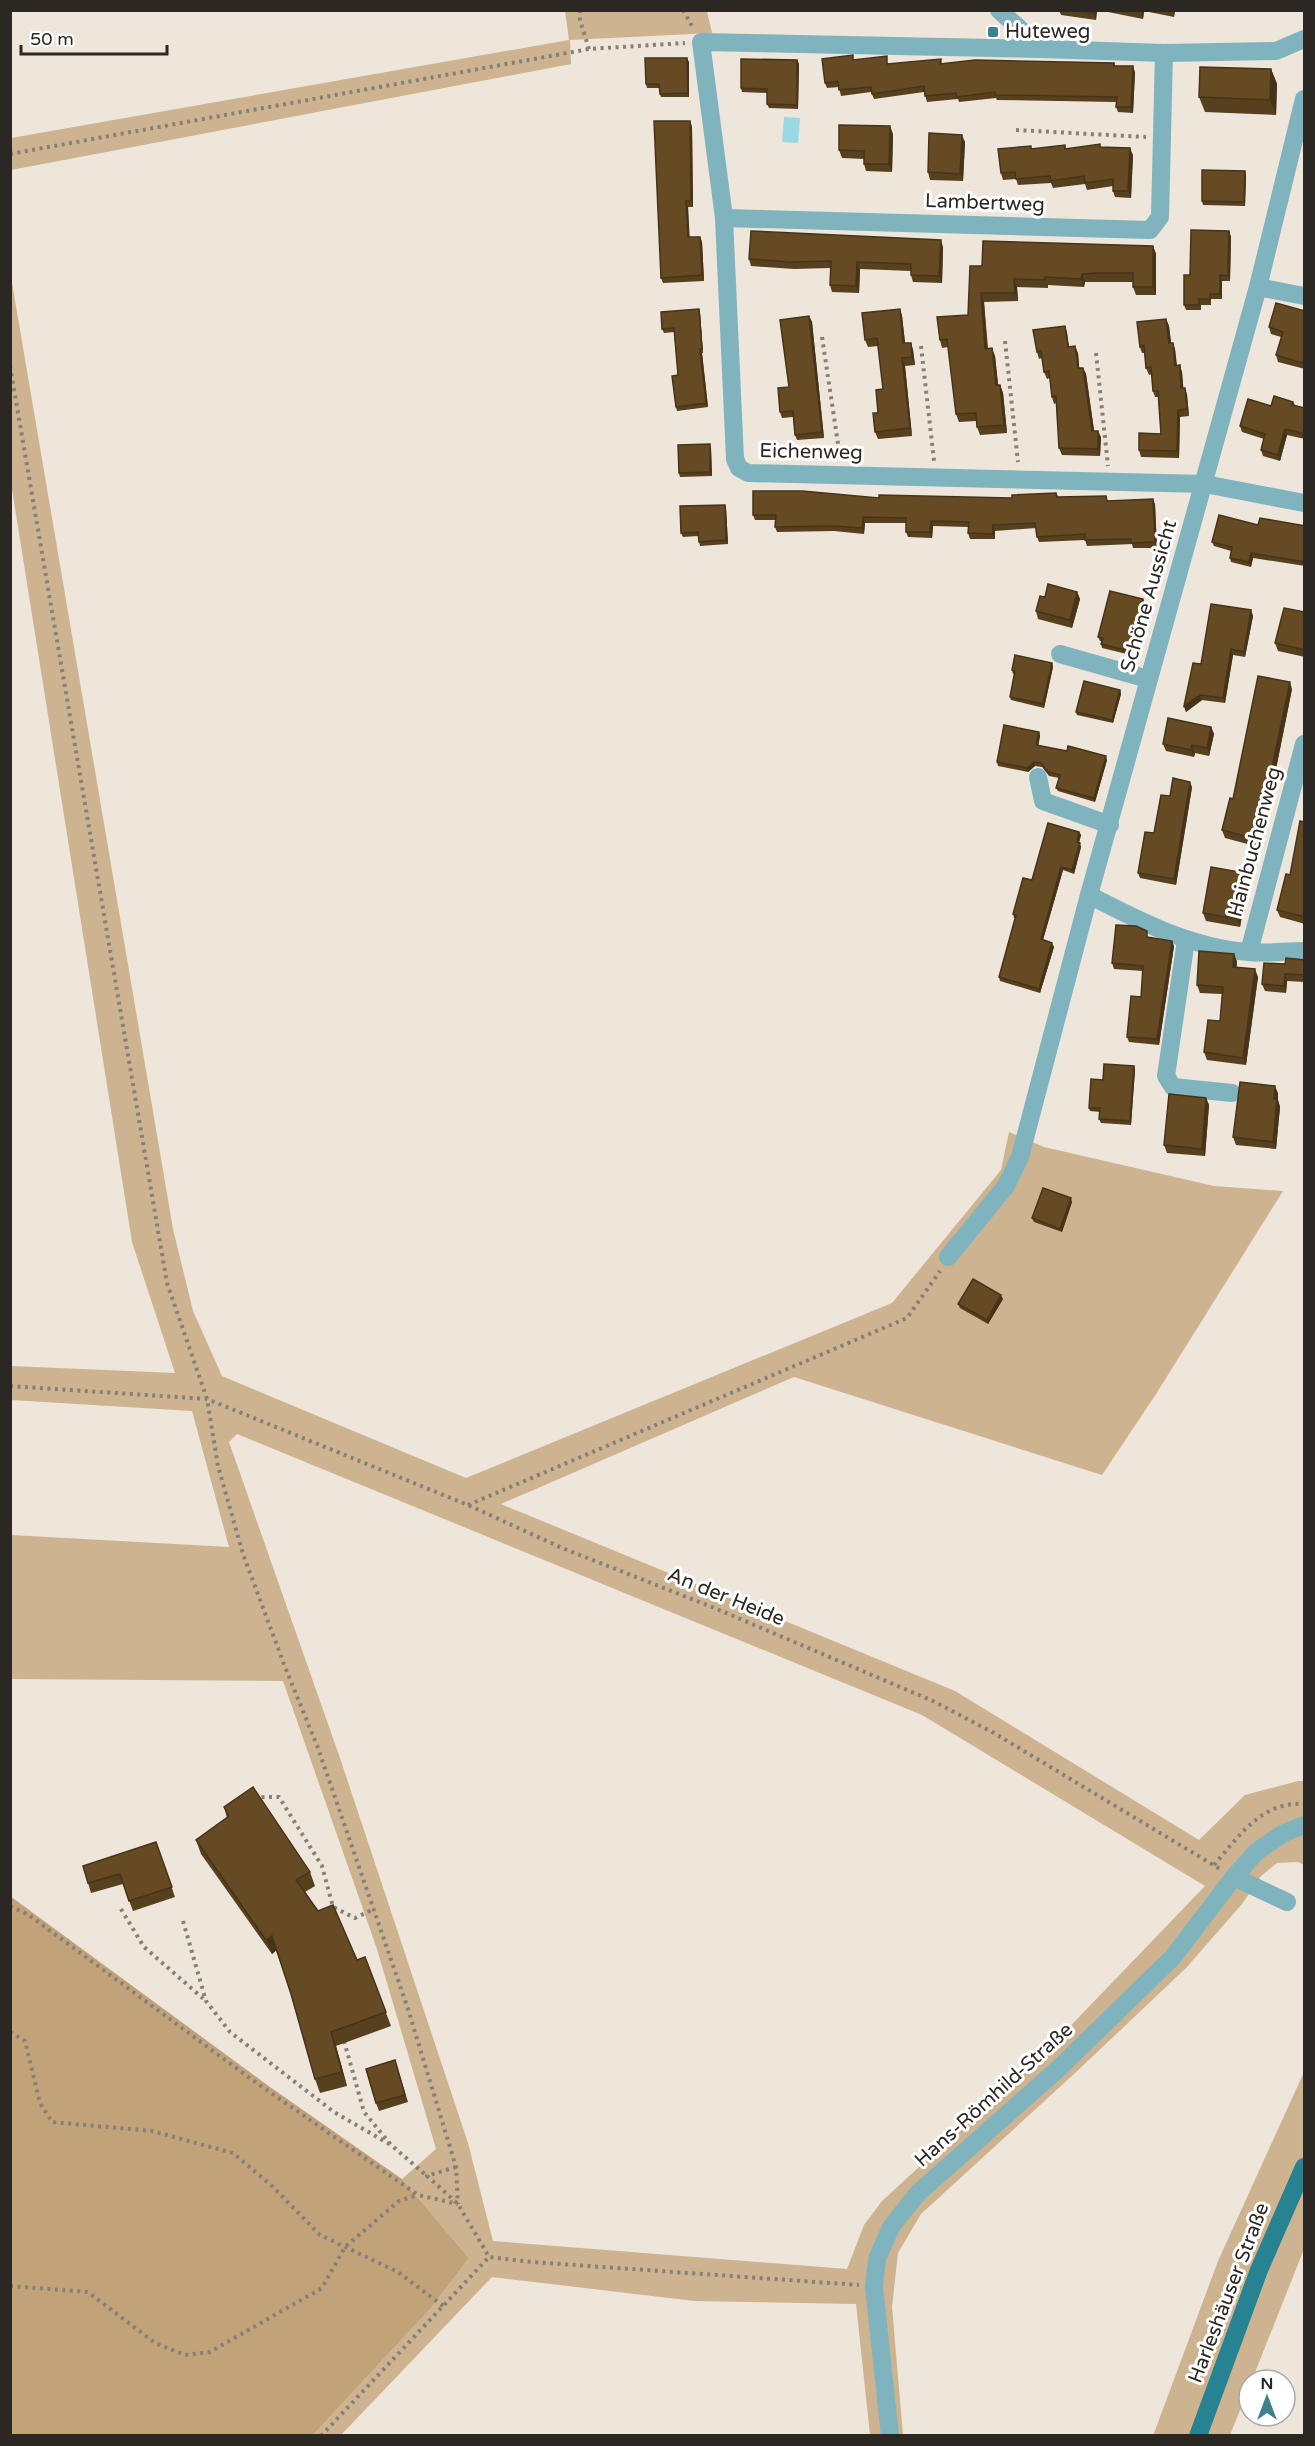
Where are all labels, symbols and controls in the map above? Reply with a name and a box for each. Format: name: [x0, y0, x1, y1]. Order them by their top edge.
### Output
scale bar: [21, 18, 166, 56]
place label: Huteweg: [1005, 20, 1090, 44]
marker: Huteweg: [986, 25, 1000, 39]
text: 50 m: [30, 28, 74, 50]
street label: Lambertweg: [925, 189, 1045, 217]
street label: Eichenweg: [759, 439, 863, 465]
street label: Schöne Aussicht: [1116, 517, 1182, 675]
street label: Hainbuchenweg: [1223, 764, 1287, 920]
street label: An der Heide: [664, 1563, 788, 1631]
street label: Hans-Römhild-Straße: [910, 2018, 1078, 2172]
street label: Harleshäuser Straße: [1184, 2199, 1274, 2387]
north arrow: [1237, 2368, 1297, 2428]
text: N: [1261, 2374, 1273, 2394]

